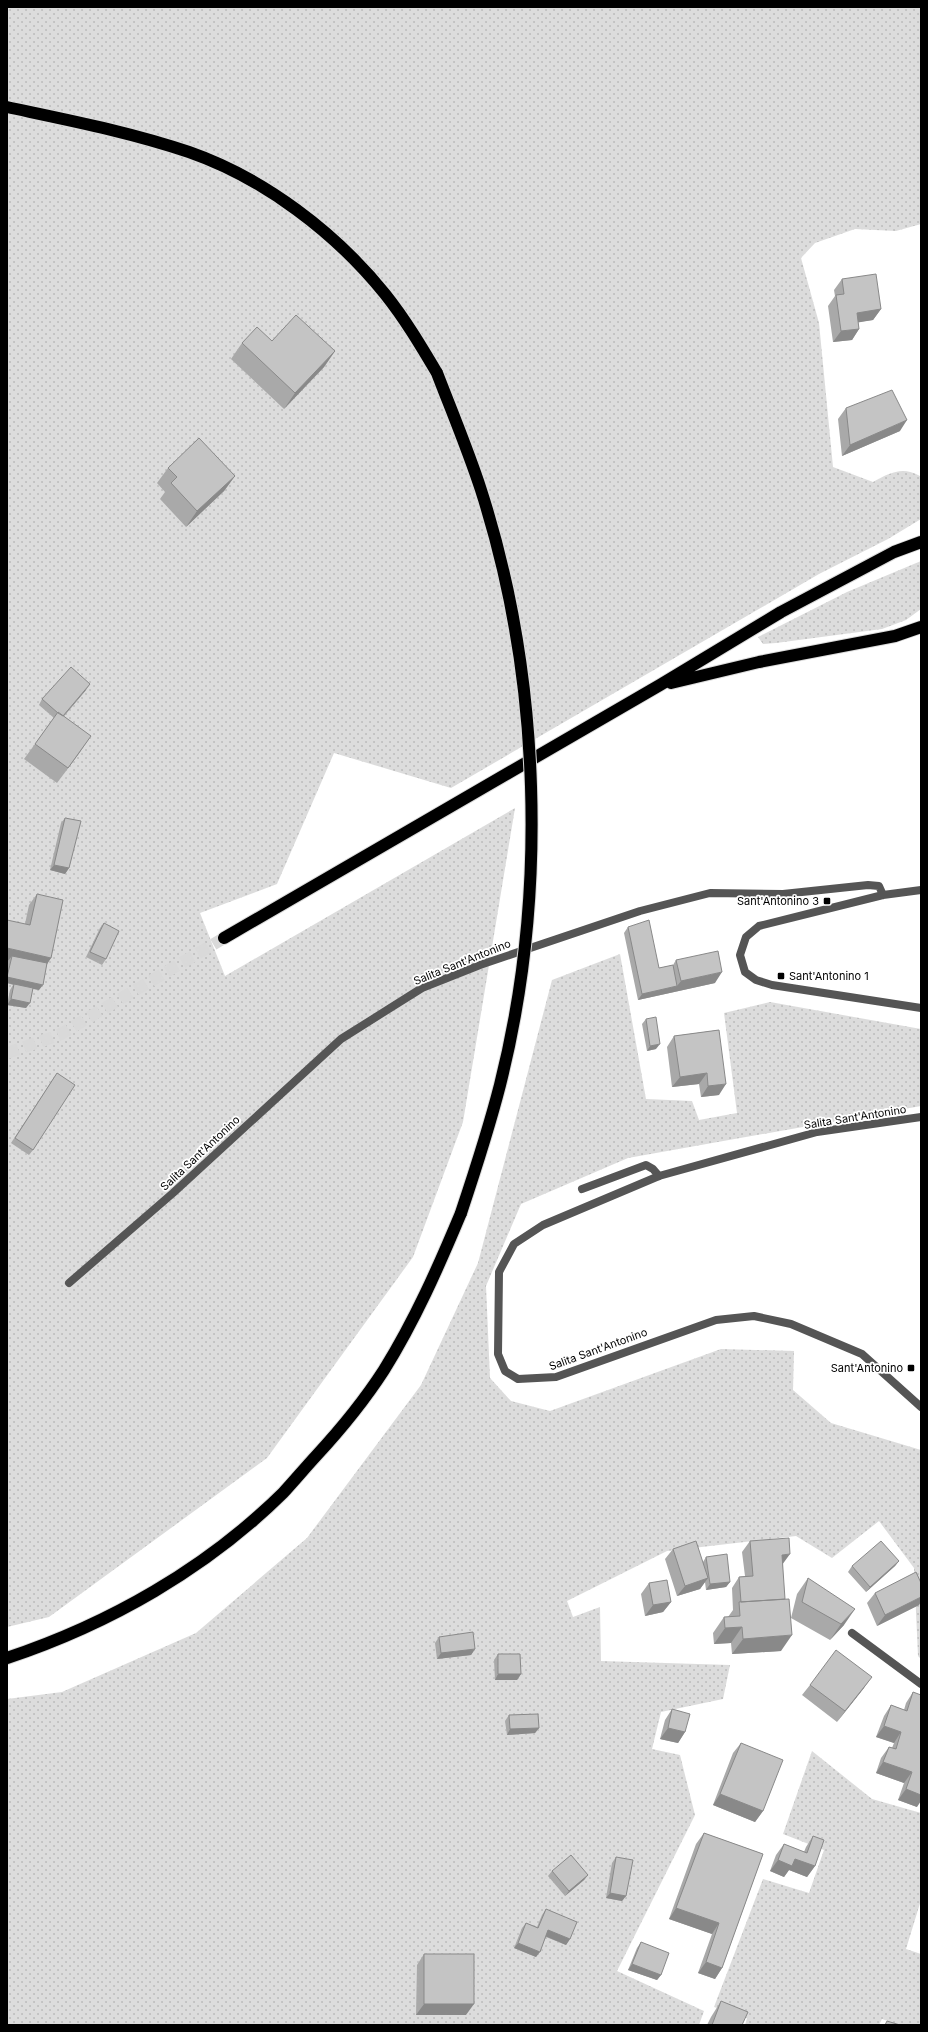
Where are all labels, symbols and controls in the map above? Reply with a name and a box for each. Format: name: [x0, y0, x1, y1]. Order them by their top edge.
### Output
place label: Sant'Antonino 3: [737, 894, 819, 908]
marker: Sant'Antonino 3: [822, 896, 832, 906]
street label: Salita Sant'Antonino: [411, 936, 513, 988]
place label: Sant'Antonino 1: [789, 969, 869, 983]
marker: Sant'Antonino 1: [776, 971, 786, 981]
street label: Salita Sant'Antonino: [803, 1102, 908, 1132]
street label: Salita Sant'Antonino: [157, 1112, 243, 1193]
street label: Salita Sant'Antonino: [547, 1325, 649, 1373]
place label: Sant'Antonino: [831, 1361, 903, 1375]
marker: Sant'Antonino: [906, 1363, 916, 1373]

